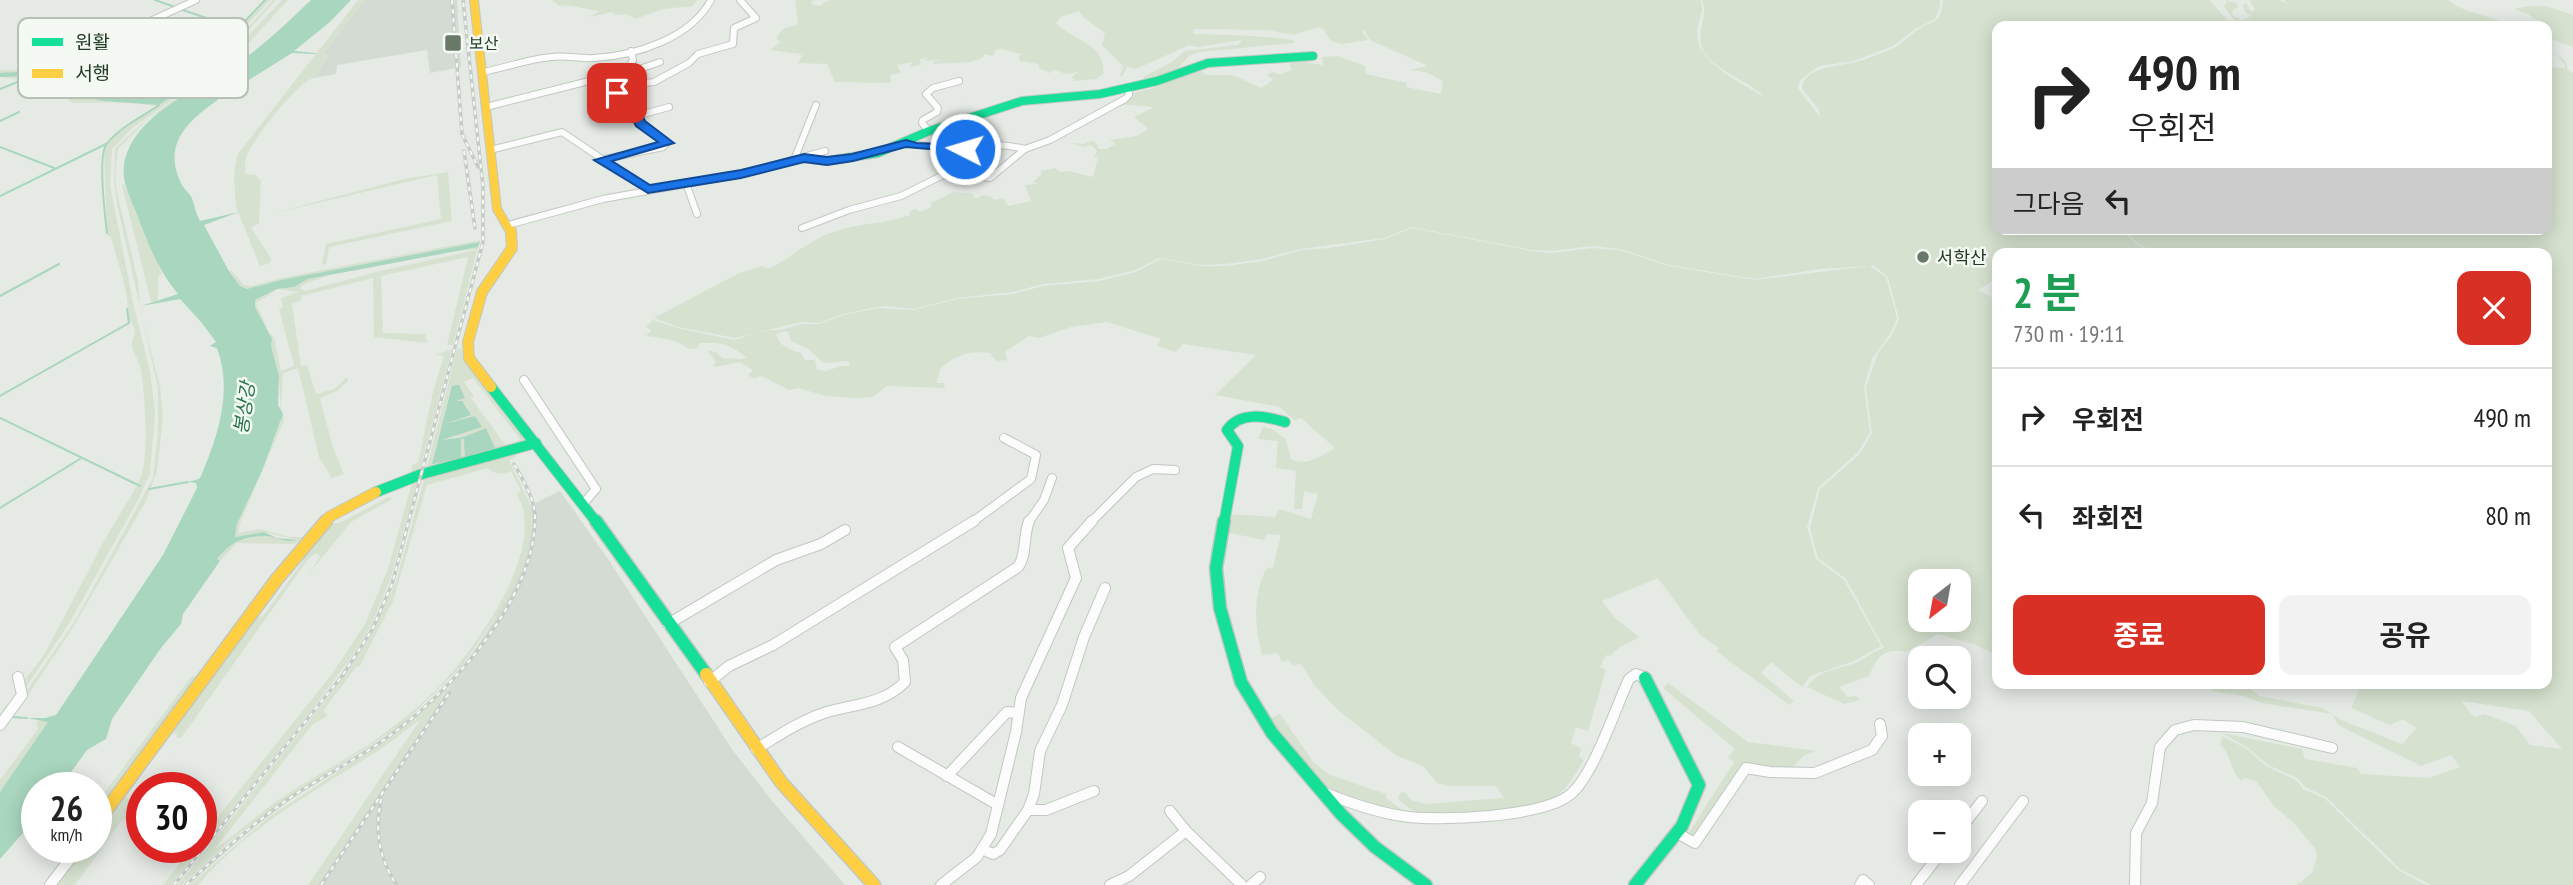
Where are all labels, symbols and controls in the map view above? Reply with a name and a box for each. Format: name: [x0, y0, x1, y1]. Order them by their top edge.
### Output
legend: [18, 18, 248, 98]
text: 원활: [75, 30, 110, 54]
marker: 보산: [443, 33, 463, 53]
place label: 보산: [469, 33, 499, 53]
text: 490 m: [2128, 40, 2241, 104]
icon: right: [2013, 49, 2104, 140]
text: 서행: [75, 61, 110, 85]
pin: [587, 63, 647, 123]
icon: arrive: [598, 74, 636, 112]
text: 우회전: [2128, 106, 2216, 148]
position arrow: [928, 112, 1002, 186]
icon: left: [2099, 182, 2137, 220]
text: 그다음: [2013, 187, 2085, 220]
place label: 서학산: [1937, 246, 1987, 269]
marker: 서학산: [1915, 249, 1931, 265]
text: 2 분: [2013, 265, 2080, 320]
button: close: [2457, 271, 2531, 345]
text: 730 m · 19:11: [2013, 319, 2125, 348]
water label: 봉상강: [228, 378, 260, 436]
icon: right: [2013, 398, 2051, 436]
text: 490 m: [2473, 401, 2531, 434]
text: 우회전: [2072, 403, 2144, 436]
icon: left: [2013, 496, 2051, 534]
text: 80 m: [2485, 499, 2531, 532]
text: 좌회전: [2072, 501, 2144, 534]
north arrow: [1908, 569, 1970, 632]
map controls: [1908, 569, 1971, 863]
button: 종료: [2013, 595, 2265, 675]
button: 공유: [2279, 595, 2531, 675]
button: search: [1908, 646, 1971, 709]
button: +: [1908, 723, 1971, 786]
speed limit sign: 30: [126, 772, 217, 863]
text: 26: [50, 785, 83, 831]
button: −: [1908, 800, 1971, 863]
text: km/h: [51, 823, 82, 846]

